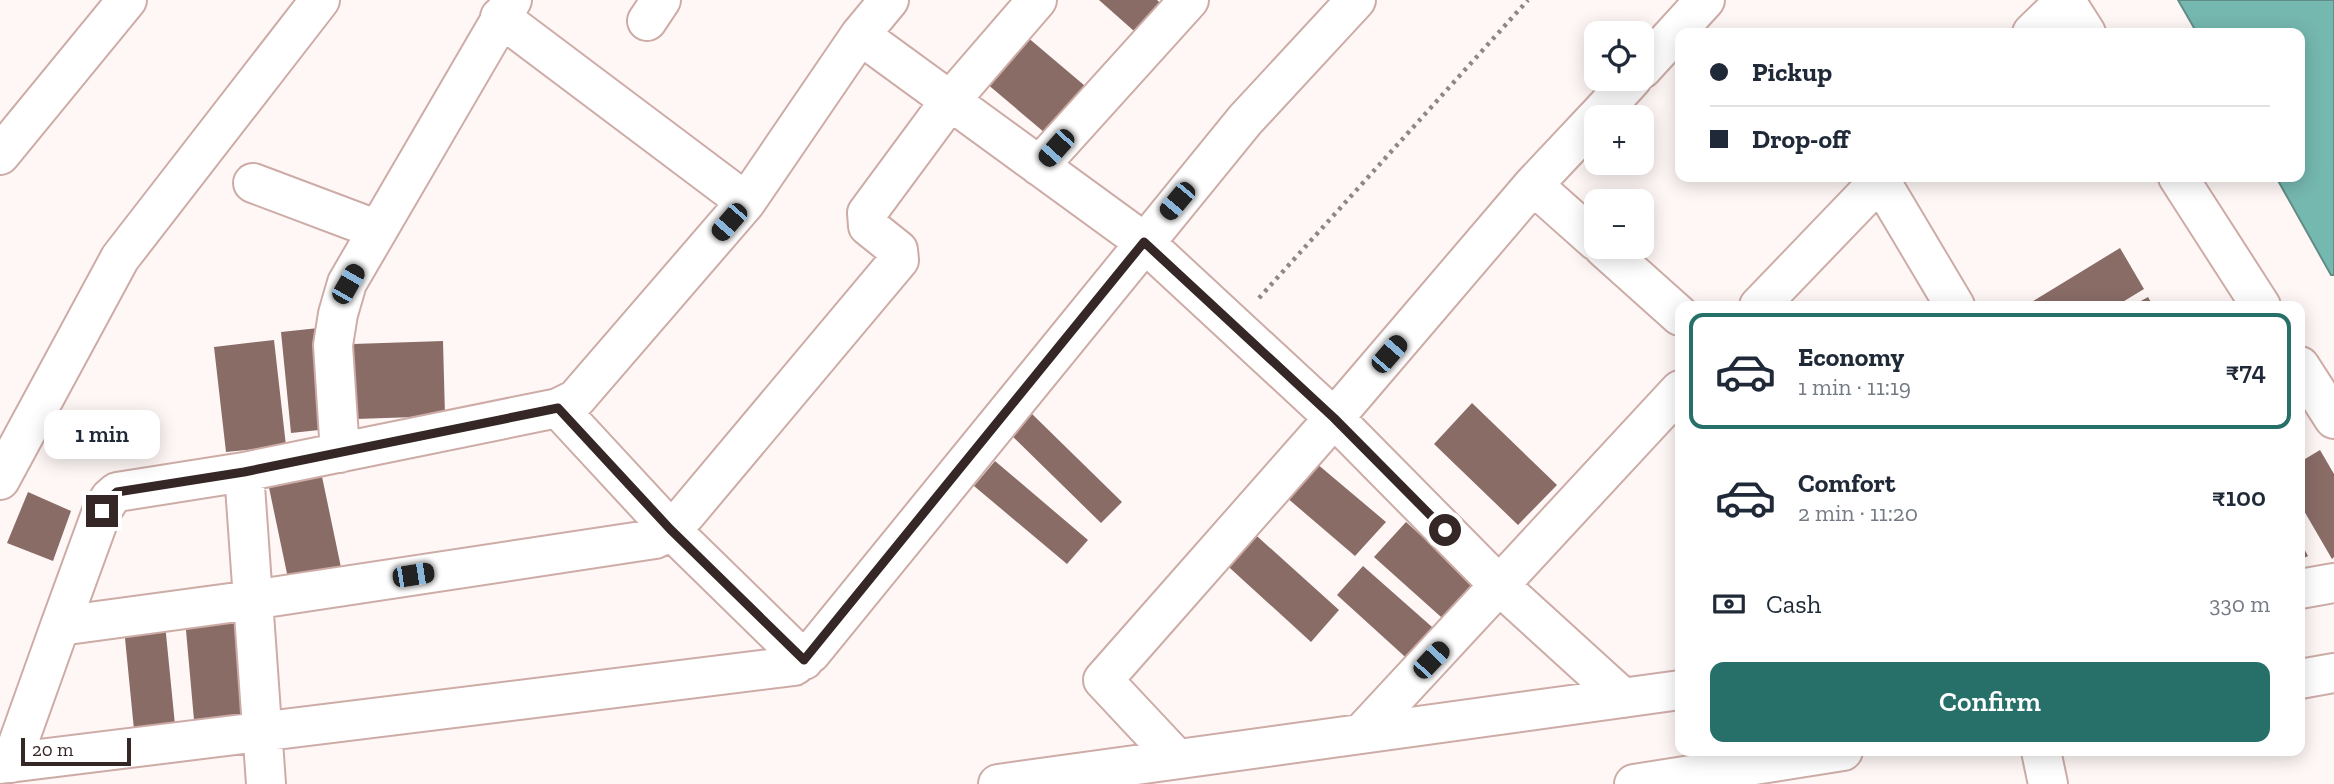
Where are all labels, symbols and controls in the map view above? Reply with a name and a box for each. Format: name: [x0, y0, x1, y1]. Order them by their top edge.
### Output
map controls: [1584, 21, 1654, 259]
button: locate: [1584, 21, 1654, 91]
text: Pickup: [1752, 56, 1832, 88]
button: +: [1584, 105, 1654, 175]
text: Drop-off: [1752, 123, 1849, 155]
car: [1035, 125, 1078, 171]
car: [1156, 178, 1199, 224]
button: −: [1584, 189, 1654, 259]
car: [708, 199, 751, 245]
car: [329, 261, 368, 307]
car: [1368, 331, 1411, 377]
icon: car: [1714, 340, 1777, 403]
text: Economy: [1798, 341, 1904, 373]
text: ₹74: [2225, 355, 2266, 387]
text: 1 min · 11:19: [1798, 373, 1911, 401]
callout: 1 min: [44, 410, 160, 458]
text: 1 min: [75, 420, 129, 448]
icon: car: [1714, 466, 1777, 529]
text: Comfort: [1798, 467, 1895, 499]
text: ₹100: [2212, 481, 2266, 513]
route end: [86, 495, 118, 527]
text: 2 min · 11:20: [1798, 499, 1918, 527]
route start: [1429, 514, 1461, 546]
car: [391, 561, 436, 589]
icon: cash: [1710, 585, 1748, 623]
text: Cash: [1766, 588, 1821, 620]
text: 330 m: [2209, 590, 2270, 618]
car: [1409, 637, 1454, 683]
button: Confirm: [1710, 662, 2270, 742]
scale bar: [21, 735, 131, 767]
text: 20 m: [32, 738, 73, 761]

